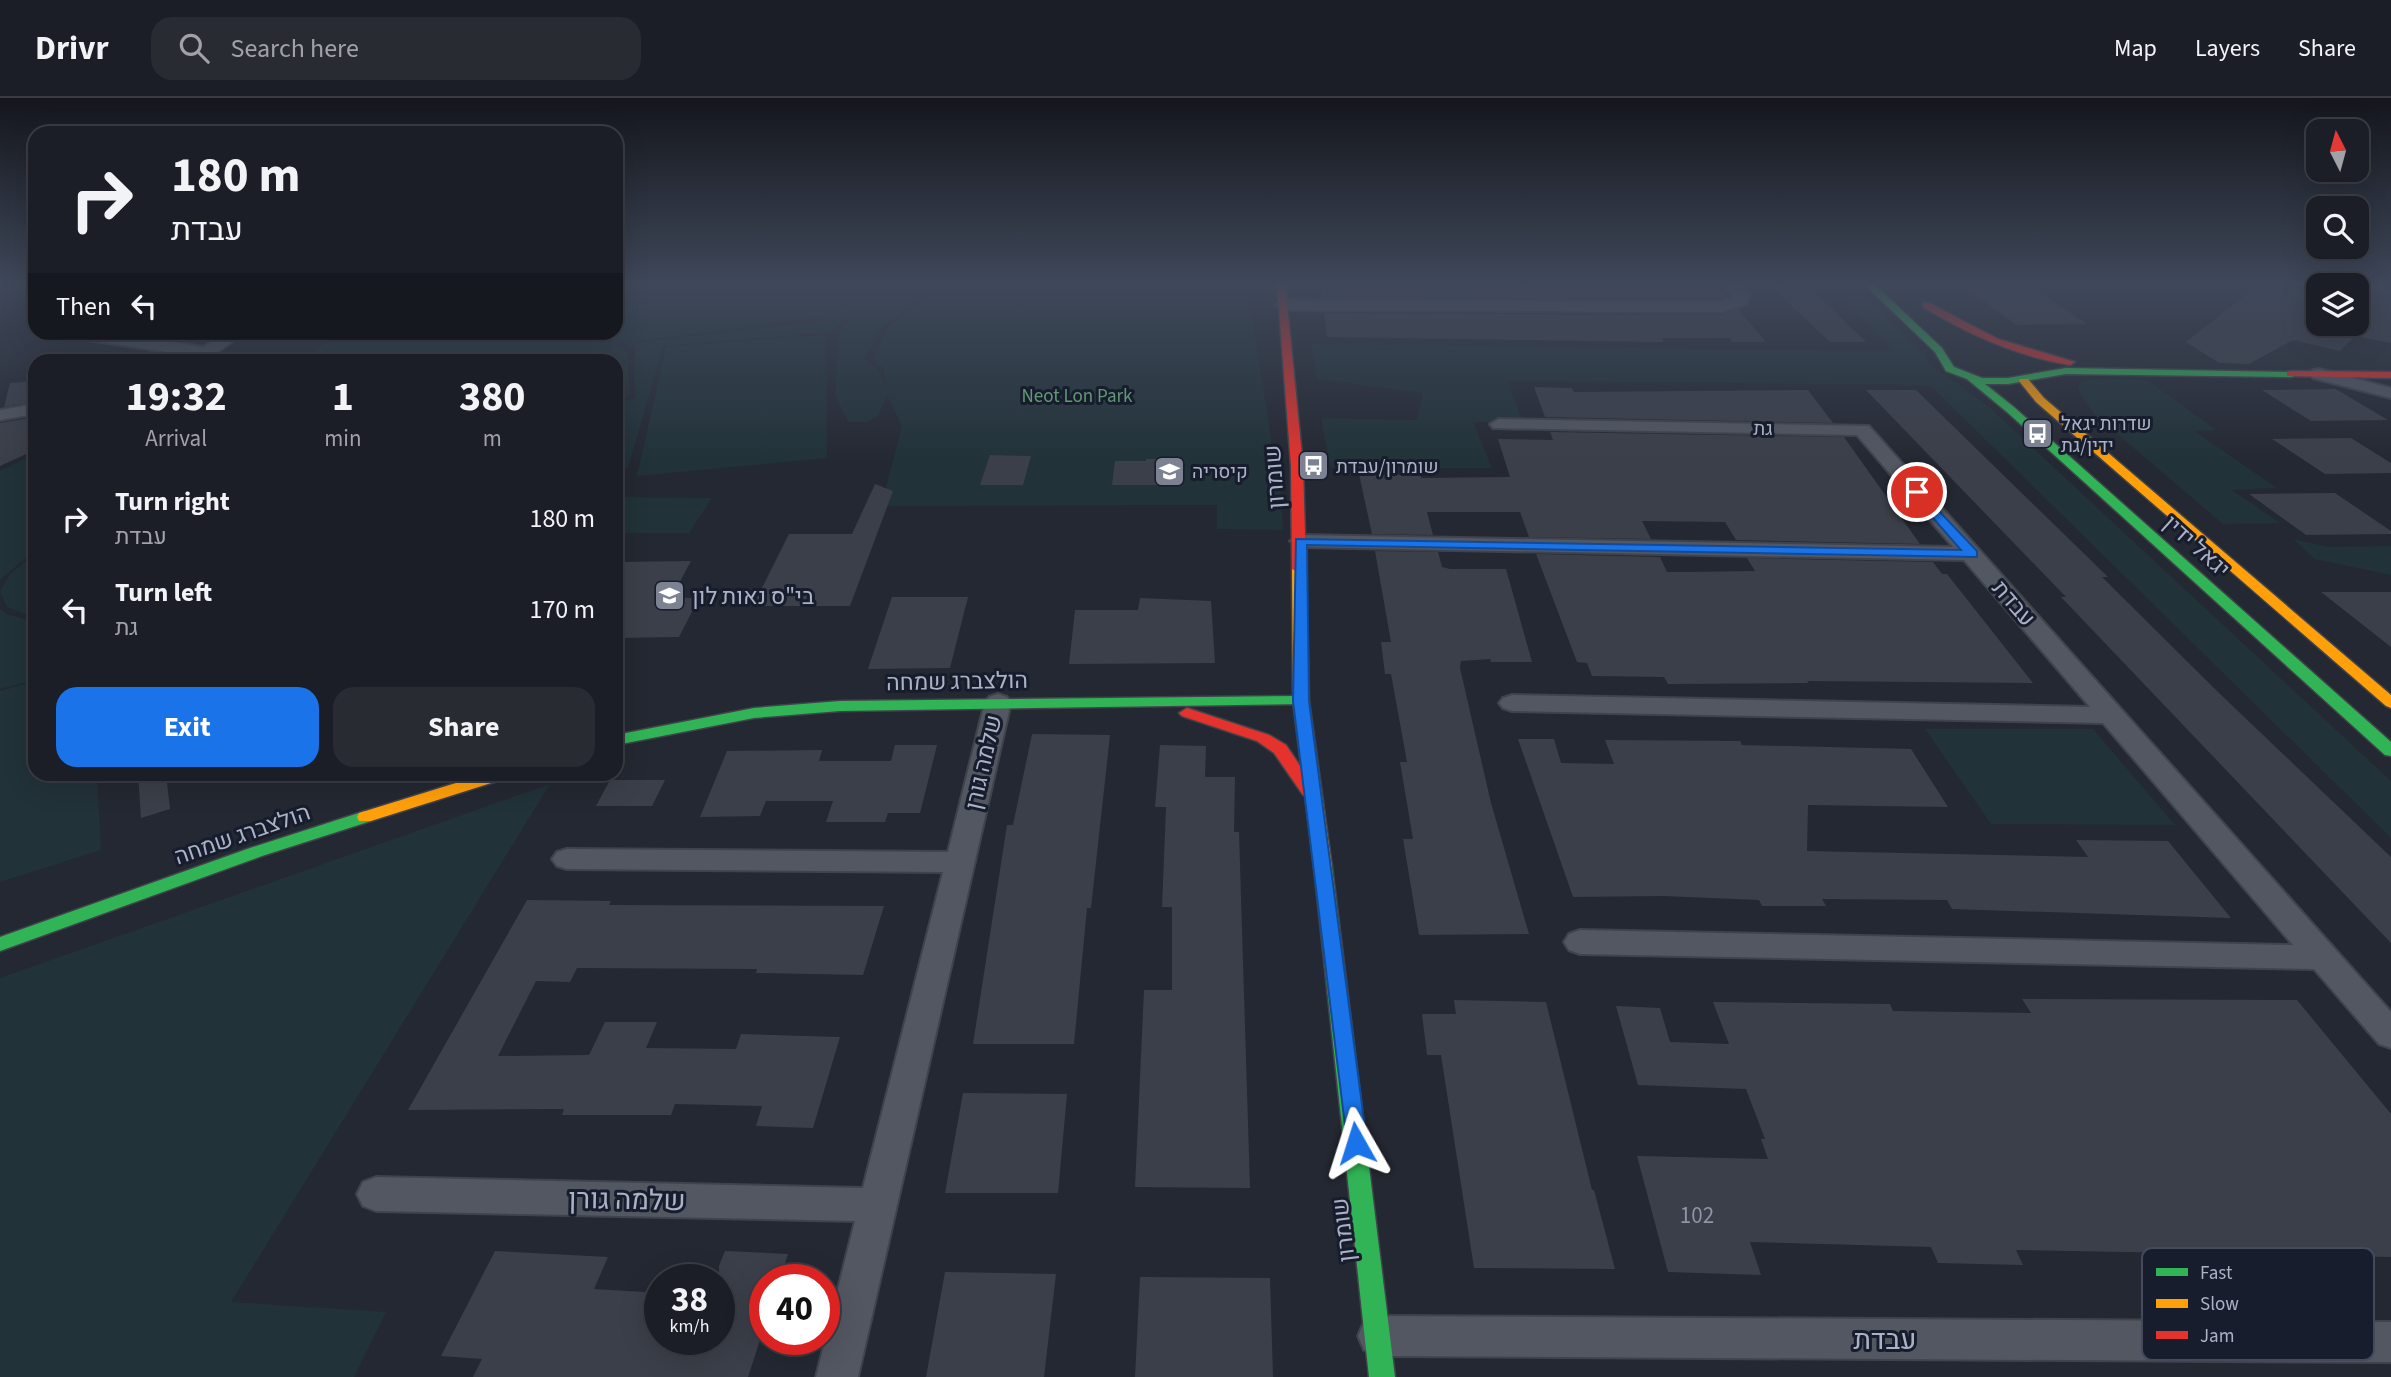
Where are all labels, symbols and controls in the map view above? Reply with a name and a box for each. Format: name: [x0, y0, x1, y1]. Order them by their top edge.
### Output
search box: [151, 17, 641, 80]
text: Drivr: [35, 25, 109, 72]
icon: search: [175, 29, 213, 67]
text: Search here: [231, 30, 359, 67]
text: Map: [2114, 31, 2157, 66]
text: Layers: [2195, 31, 2260, 66]
text: Share: [2298, 31, 2356, 66]
north arrow: [2306, 119, 2370, 182]
map controls: [2306, 119, 2369, 336]
text: 180 m: [171, 141, 300, 211]
icon: right: [56, 154, 147, 245]
button: search: [2306, 196, 2369, 259]
text: עבדת: [171, 207, 243, 253]
button: layers: [2306, 273, 2369, 336]
icon: left: [125, 287, 163, 325]
text: Then: [56, 288, 111, 325]
text: 19:32: [125, 367, 227, 427]
text: 1: [332, 367, 354, 427]
text: 380: [459, 367, 526, 427]
park label: Neot Lon Park: [1022, 383, 1133, 410]
place label: שדרות יגאל ידין/גת: [2061, 411, 2152, 460]
street label: גת: [1753, 416, 1773, 443]
bus stop icon: שדרות יגאל ידין/גת: [2021, 417, 2055, 451]
text: Arrival: [145, 422, 207, 455]
text: min: [324, 422, 362, 455]
text: m: [483, 422, 502, 455]
street label: שומרון: [1256, 444, 1293, 510]
bus stop icon: שומרון/עבדת: [1296, 449, 1330, 483]
school or university icon: קיסריה: [1152, 454, 1186, 488]
place label: שומרון/עבדת: [1336, 454, 1439, 481]
place label: קיסריה: [1192, 459, 1248, 486]
pin: [1887, 462, 1947, 522]
icon: arrive: [1898, 473, 1936, 511]
text: Turn right: [115, 483, 230, 520]
icon: right: [56, 500, 94, 538]
text: 180 m: [529, 500, 595, 537]
street label: יגאל ידין: [2156, 508, 2237, 585]
text: עבדת: [115, 520, 167, 553]
street label: עבדת: [1984, 573, 2043, 634]
text: Turn left: [115, 574, 212, 611]
school or university icon: בי"ס נאות לון: [652, 579, 686, 613]
place label: בי"ס נאות לון: [692, 580, 814, 613]
icon: left: [56, 591, 94, 629]
text: 170 m: [529, 591, 595, 628]
text: גת: [115, 611, 138, 644]
street label: הולצברג שמחה: [886, 664, 1028, 699]
button: Exit: [56, 687, 319, 767]
button: Share: [333, 687, 595, 767]
street label: שלמה גורן: [957, 711, 1010, 813]
street label: הולצברג שמחה: [170, 796, 315, 873]
position arrow: [1319, 1106, 1393, 1180]
street label: שלמה גורן: [568, 1179, 686, 1221]
street label: שומרון: [1323, 1196, 1364, 1264]
house number: 102: [1680, 1199, 1714, 1232]
legend: [2142, 1248, 2374, 1360]
text: Fast: [2200, 1260, 2233, 1287]
speed limit sign: 40: [749, 1264, 840, 1355]
text: 38: [671, 1275, 708, 1325]
text: Slow: [2200, 1291, 2239, 1318]
text: km/h: [670, 1314, 709, 1339]
street label: עבדת: [1853, 1320, 1917, 1360]
text: Jam: [2200, 1323, 2234, 1350]

